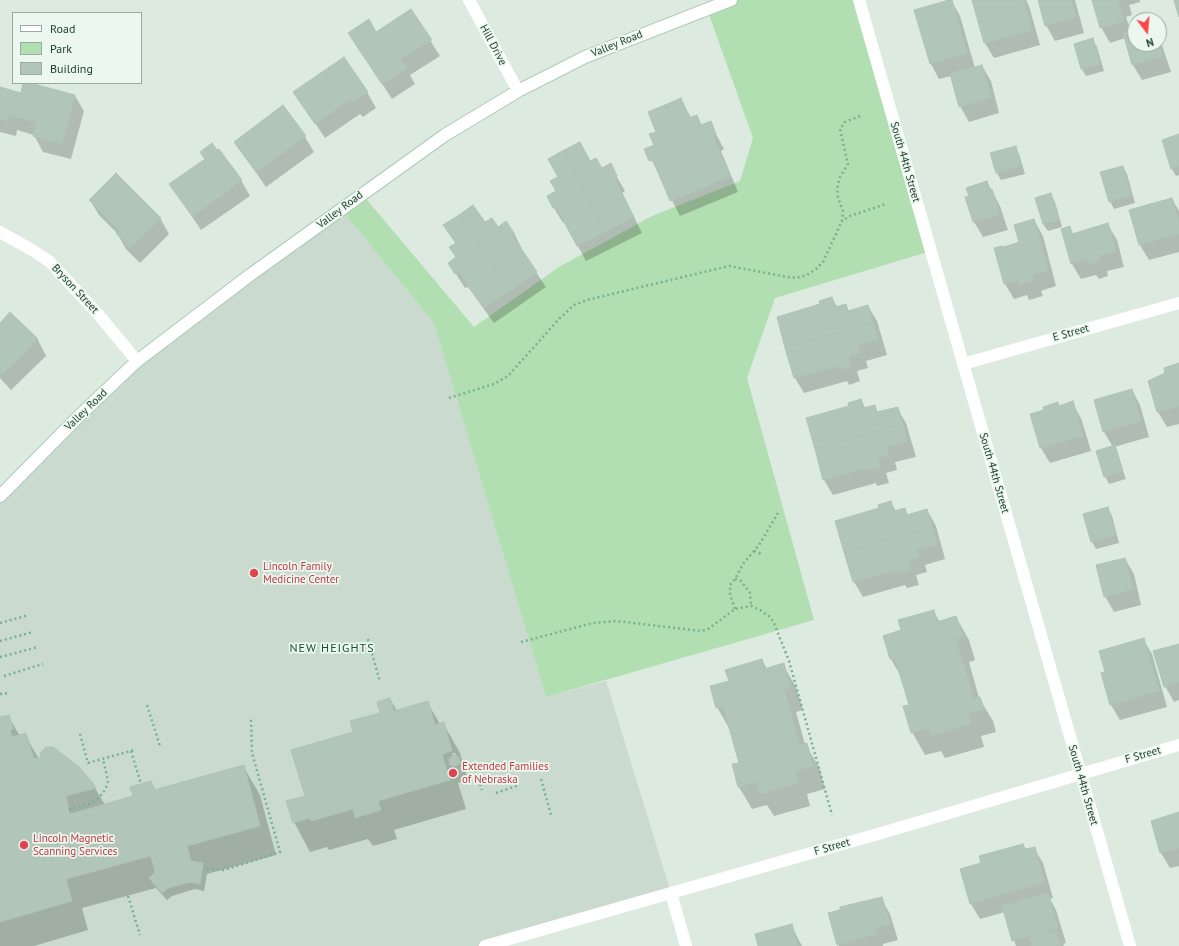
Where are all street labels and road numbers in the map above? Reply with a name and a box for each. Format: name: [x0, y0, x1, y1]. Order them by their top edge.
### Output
street label: Hill Drive: [477, 22, 509, 68]
street label: Valley Road: [589, 28, 645, 60]
street label: South 44th Street: [887, 120, 923, 204]
street label: Valley Road: [314, 188, 366, 232]
street label: Bryson Street: [49, 262, 101, 316]
street label: E Street: [1051, 322, 1091, 344]
street label: Valley Road: [62, 386, 110, 434]
street label: South 44th Street: [976, 431, 1012, 515]
street label: South 44th Street: [1065, 743, 1101, 827]
street label: F Street: [1124, 744, 1162, 766]
street label: F Street: [813, 836, 851, 858]

